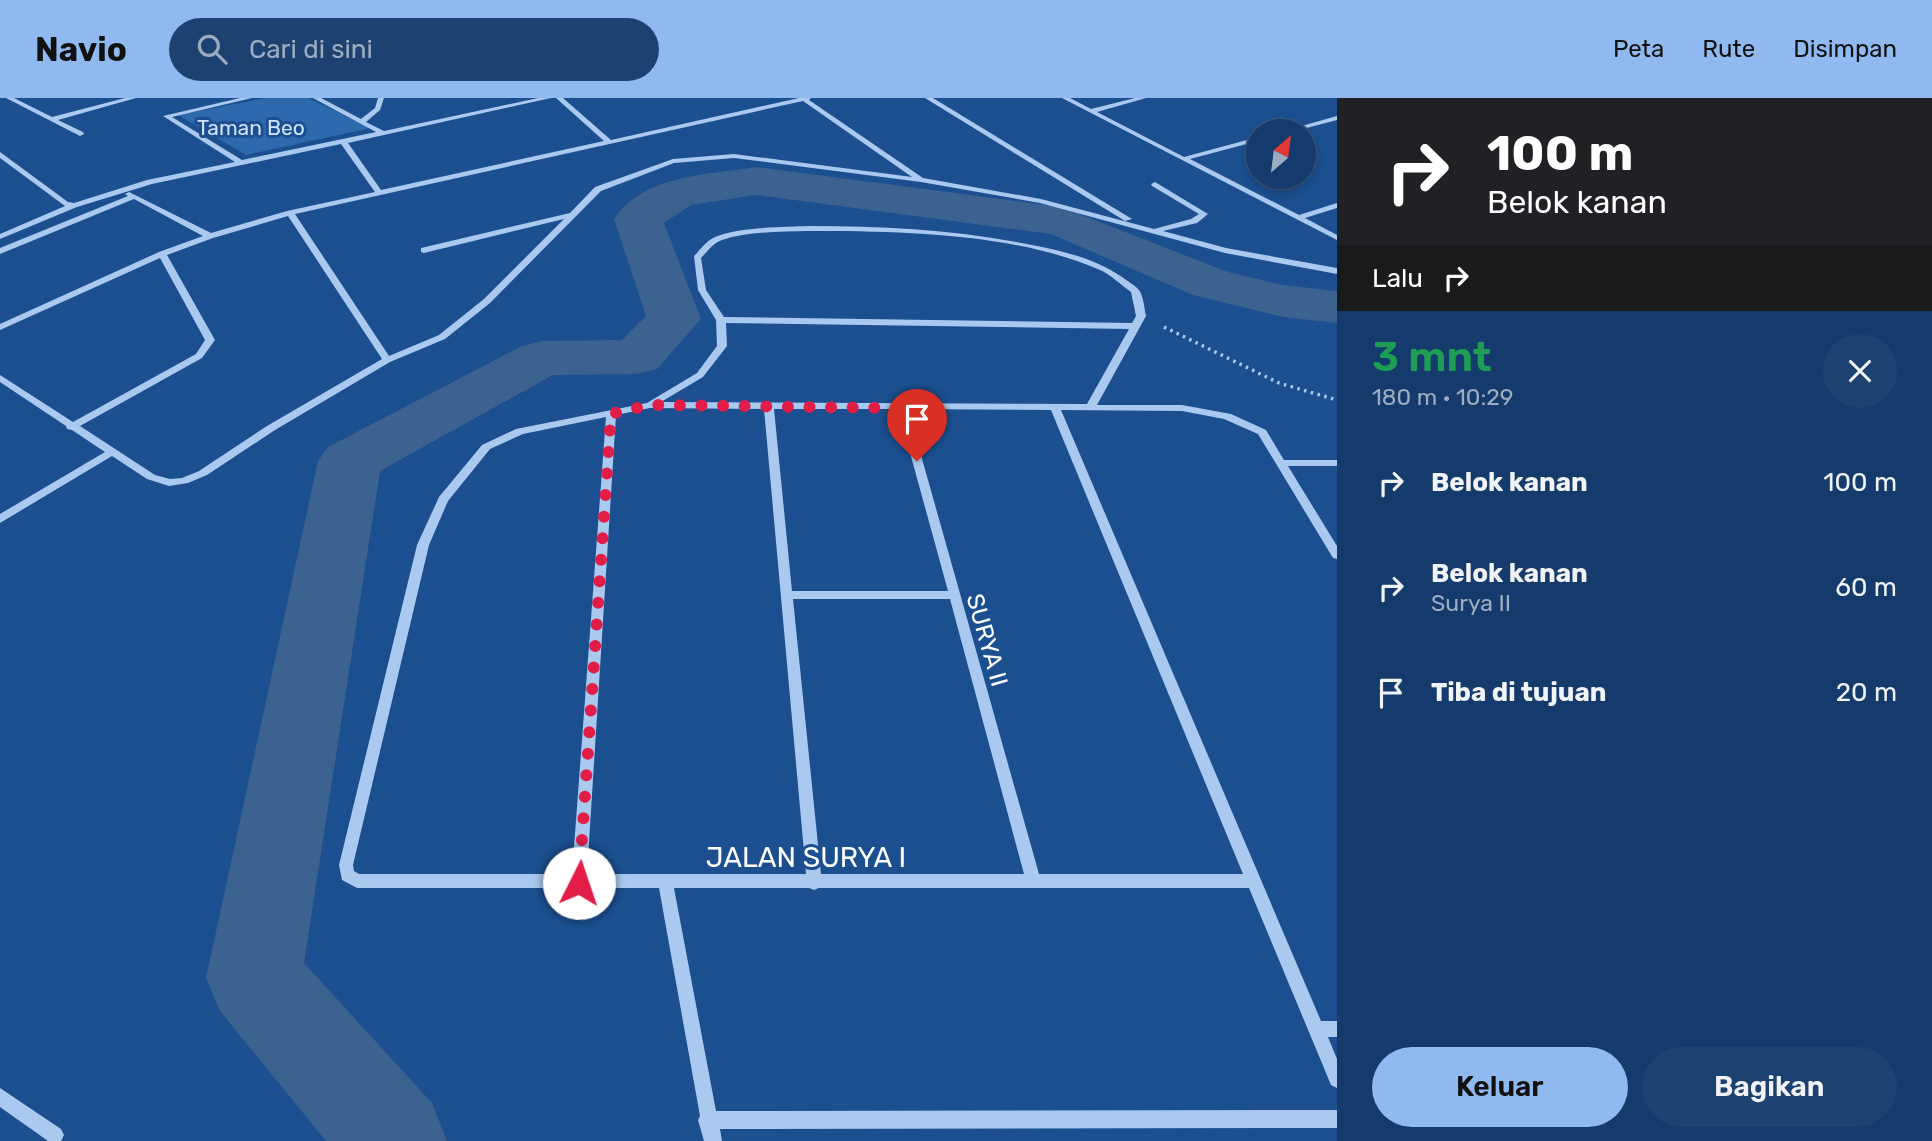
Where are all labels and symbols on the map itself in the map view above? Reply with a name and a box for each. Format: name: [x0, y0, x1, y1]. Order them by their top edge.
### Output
park label: Taman Beo: [197, 115, 305, 140]
north arrow: [1246, 119, 1316, 189]
pin: [887, 389, 947, 461]
street label: SURYA II: [960, 590, 1014, 690]
street label: JALAN SURYA I: [706, 841, 906, 874]
position arrow: [542, 846, 616, 920]

